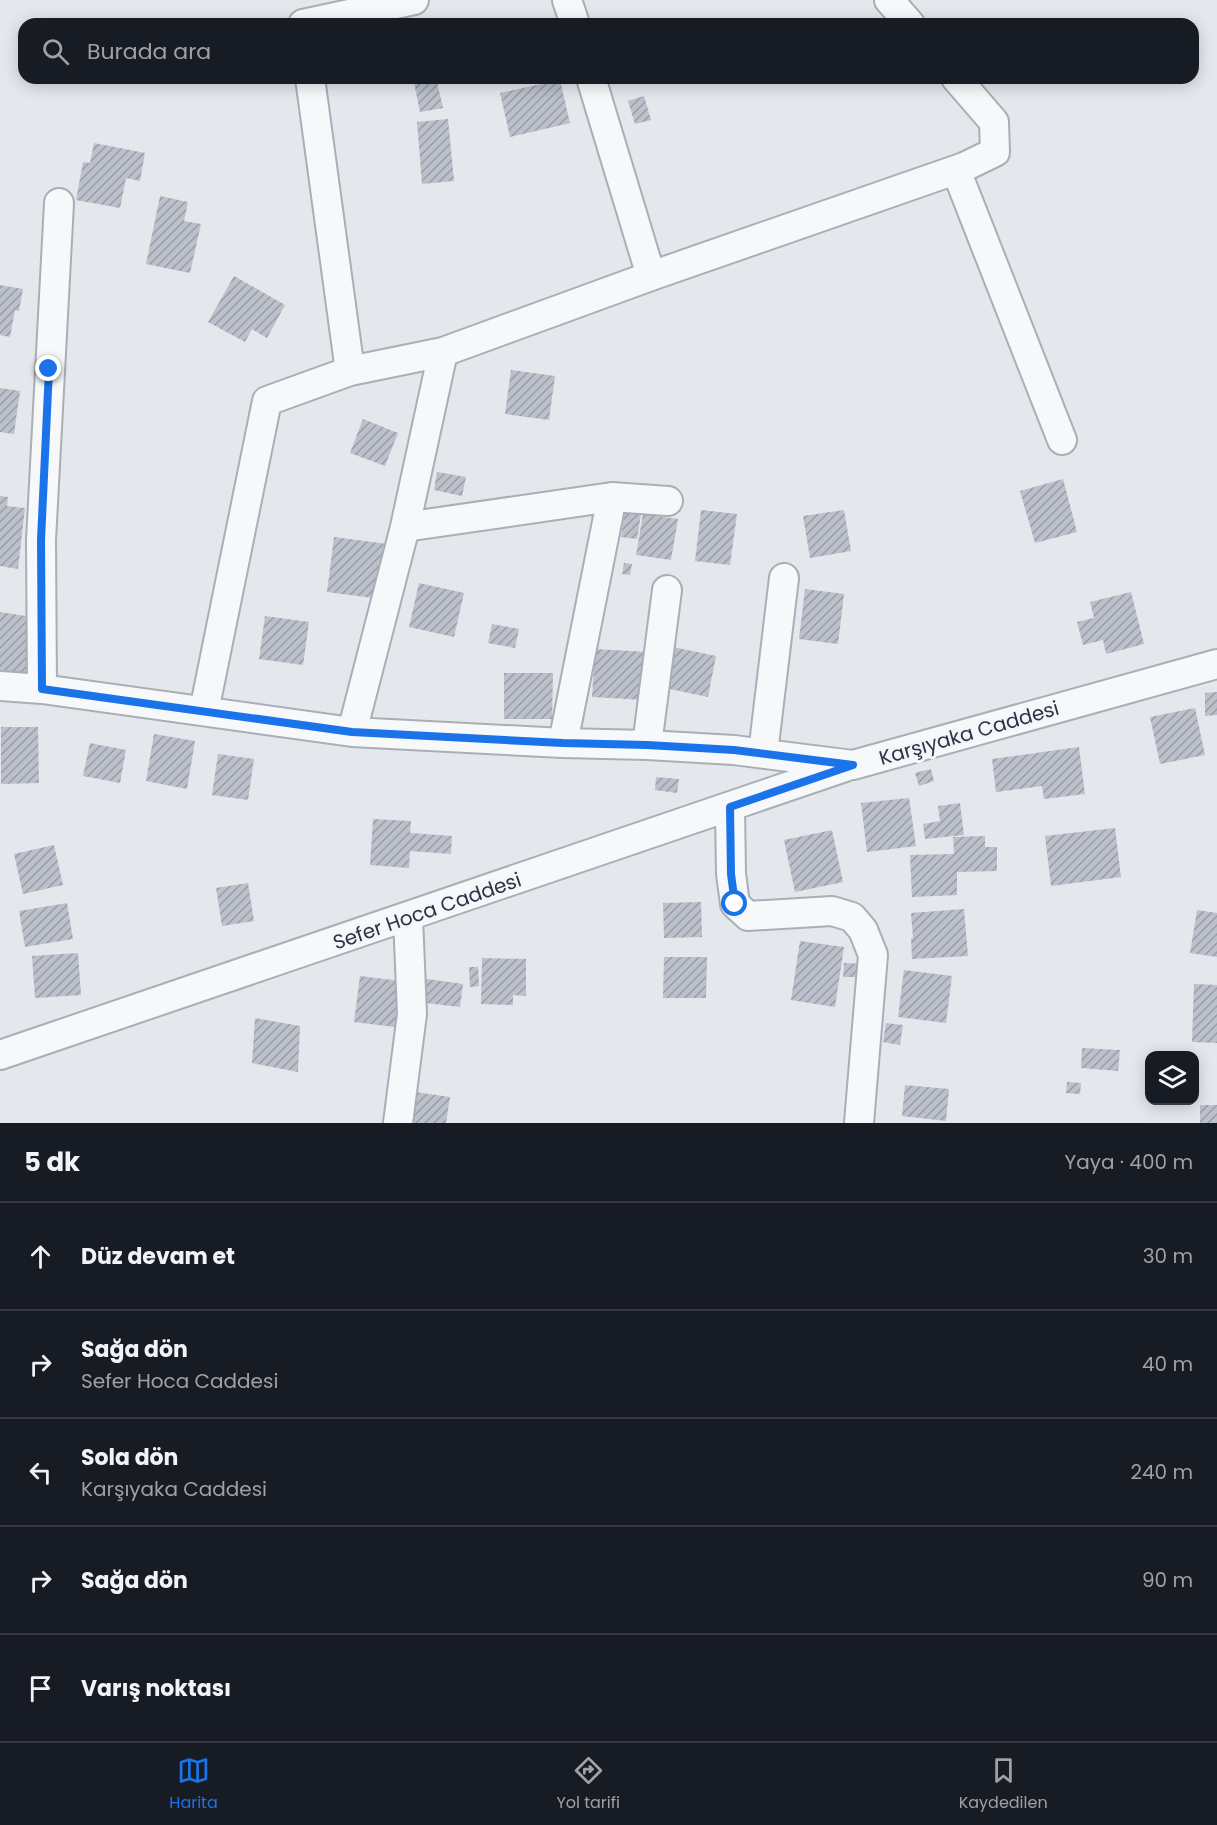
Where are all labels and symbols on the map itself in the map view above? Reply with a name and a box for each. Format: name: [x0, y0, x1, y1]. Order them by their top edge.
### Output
route end: [35, 355, 61, 381]
street label: Karşıyaka Caddesi: [876, 694, 1062, 772]
street label: Sefer Hoca Caddesi: [329, 866, 525, 956]
route start: [721, 890, 747, 916]

